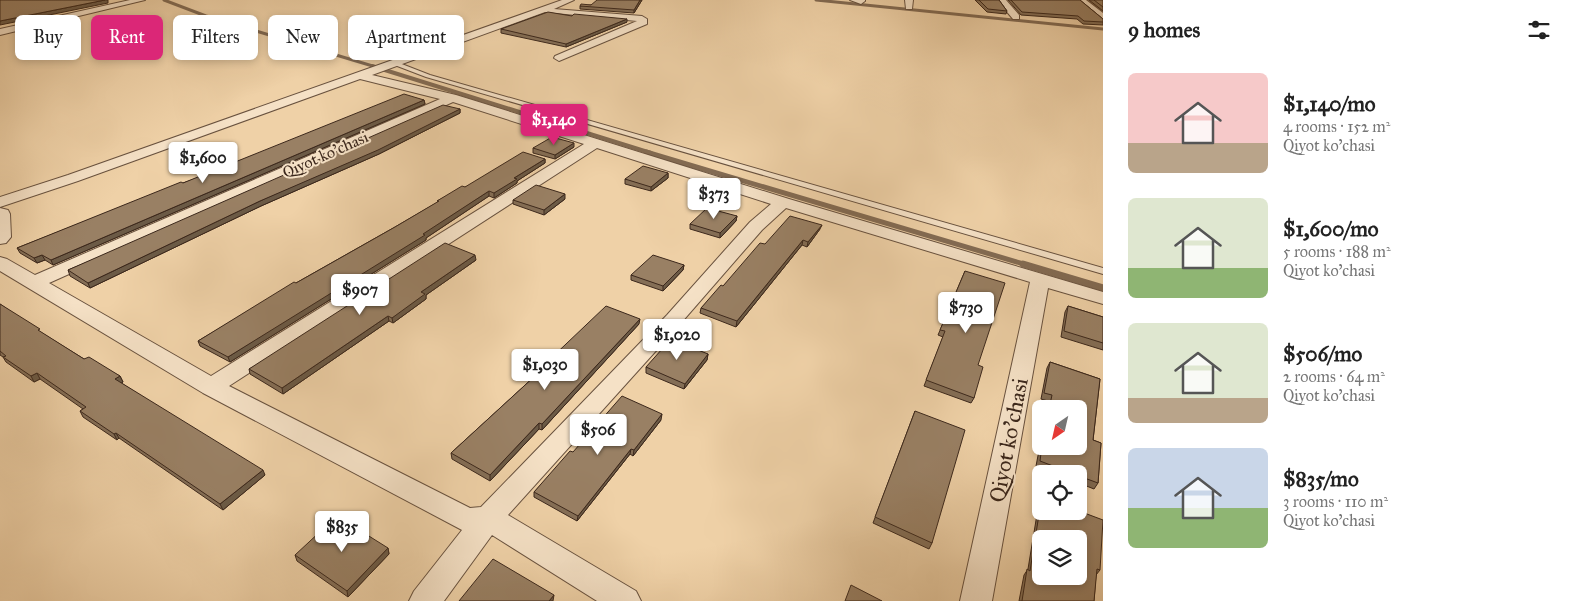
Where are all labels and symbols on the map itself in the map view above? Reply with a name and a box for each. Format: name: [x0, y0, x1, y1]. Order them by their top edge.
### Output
pin: $1,140: [513, 104, 595, 146]
street label: Qiyot ko'chasi: [279, 127, 372, 182]
pin: $1,600: [162, 142, 244, 184]
pin: $373: [684, 178, 744, 220]
pin: $907: [330, 274, 390, 316]
pin: $730: [936, 292, 996, 334]
pin: $1,020: [636, 318, 718, 361]
pin: $1,030: [504, 348, 586, 391]
street label: Qiyot ko'chasi: [983, 375, 1034, 505]
north arrow: [1032, 400, 1088, 455]
pin: $506: [568, 414, 628, 456]
pin: $835: [312, 510, 372, 553]

